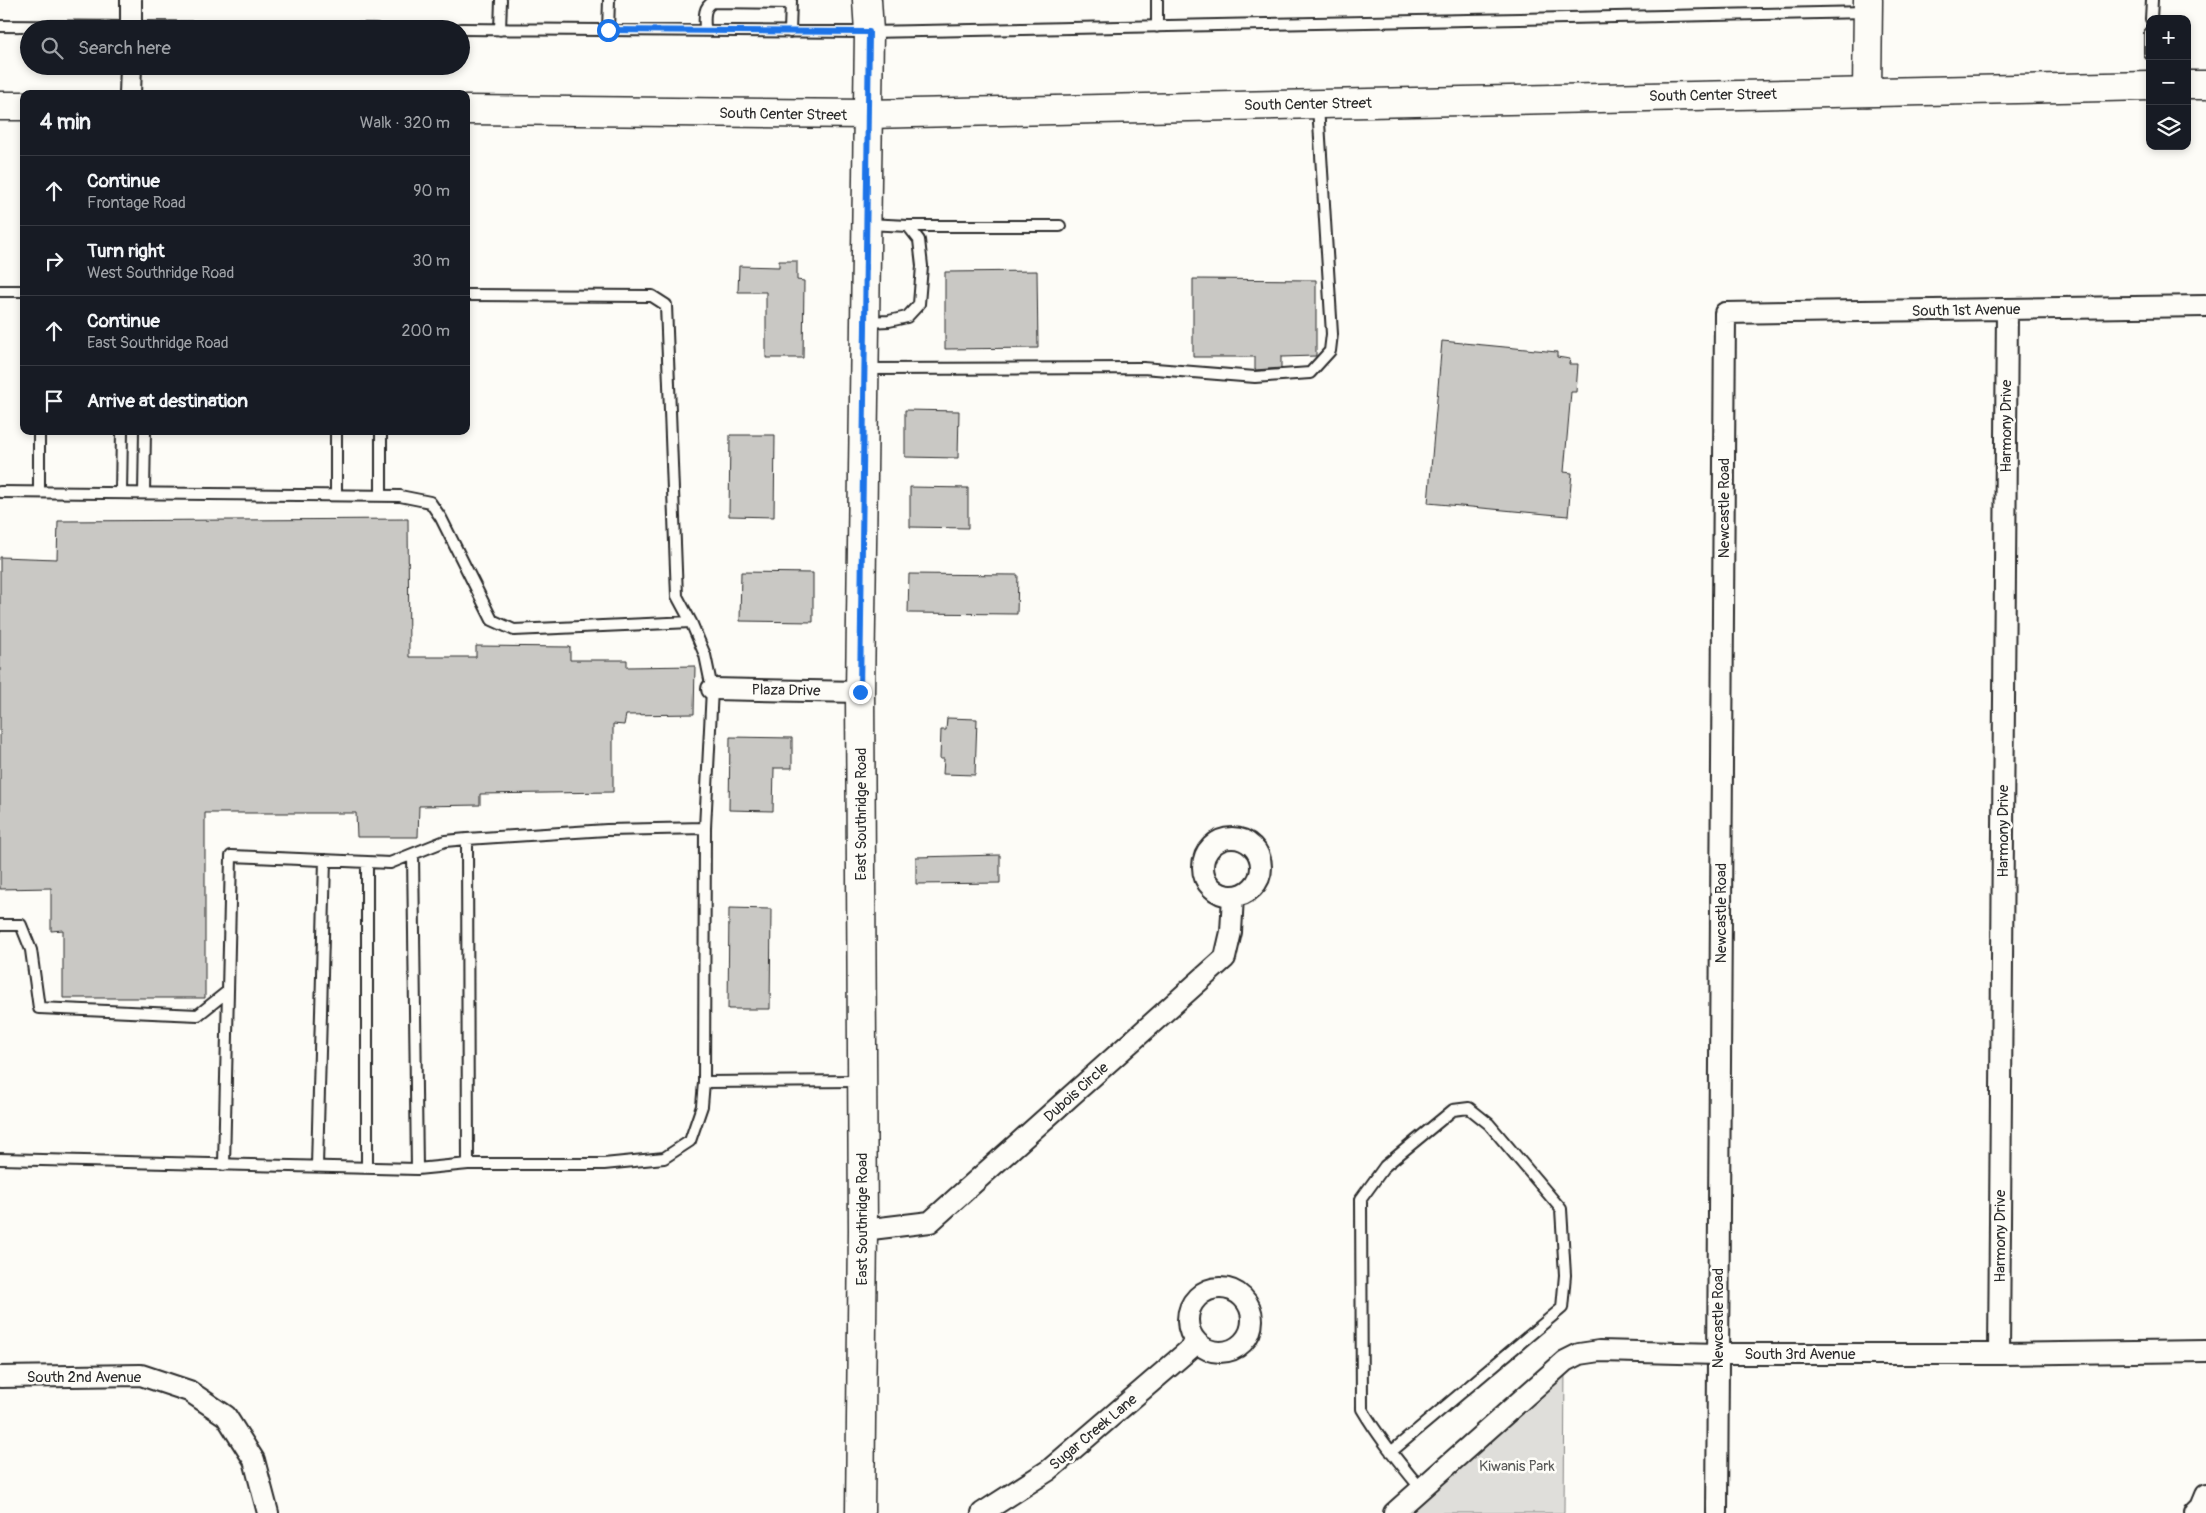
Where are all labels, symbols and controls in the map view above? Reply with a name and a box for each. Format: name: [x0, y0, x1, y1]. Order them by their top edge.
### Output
map controls: [2146, 15, 2191, 150]
button: +: [2146, 15, 2191, 60]
route start: [597, 19, 620, 42]
search box: [20, 20, 470, 75]
icon: search: [38, 34, 66, 62]
text: Search here: [78, 36, 171, 60]
button: −: [2146, 60, 2191, 105]
street label: South Center Street: [1649, 85, 1778, 106]
street label: South Center Street: [1244, 94, 1373, 115]
street label: South Center Street: [719, 104, 848, 125]
button: layers: [2146, 105, 2191, 150]
text: 4 min: [40, 109, 91, 136]
text: Walk · 320 m: [360, 113, 450, 133]
text: Continue: [87, 169, 160, 193]
icon: ahead: [40, 177, 68, 205]
text: 90 m: [413, 181, 450, 201]
text: Frontage Road: [87, 193, 186, 213]
text: Turn right: [87, 239, 165, 263]
icon: right: [40, 247, 68, 275]
text: 30 m: [412, 251, 450, 271]
text: West Southridge Road: [87, 263, 234, 283]
street label: South 1st Avenue: [1912, 300, 2021, 321]
text: Continue: [87, 309, 160, 333]
icon: ahead: [40, 317, 68, 345]
text: 200 m: [402, 321, 450, 341]
text: East Southridge Road: [87, 333, 229, 353]
street label: Harmony Drive: [1997, 379, 2016, 472]
icon: arrive: [40, 387, 68, 415]
text: Arrive at destination: [87, 389, 248, 413]
street label: Newcastle Road: [1715, 458, 1734, 558]
street label: Plaza Drive: [751, 680, 821, 701]
route end: [849, 681, 872, 704]
street label: East Southridge Road: [852, 748, 871, 880]
street label: Harmony Drive: [1994, 784, 2013, 877]
street label: Newcastle Road: [1712, 863, 1731, 963]
street label: Dubois Circle: [1040, 1058, 1113, 1126]
street label: East Southridge Road: [853, 1153, 872, 1285]
street label: Harmony Drive: [1991, 1189, 2010, 1282]
street label: Newcastle Road: [1709, 1268, 1728, 1368]
street label: South 3rd Avenue: [1745, 1345, 1856, 1364]
street label: South 2nd Avenue: [27, 1368, 142, 1387]
street label: Sugar Creek Lane: [1046, 1390, 1142, 1475]
park label: Kiwanis Park: [1479, 1457, 1556, 1476]

